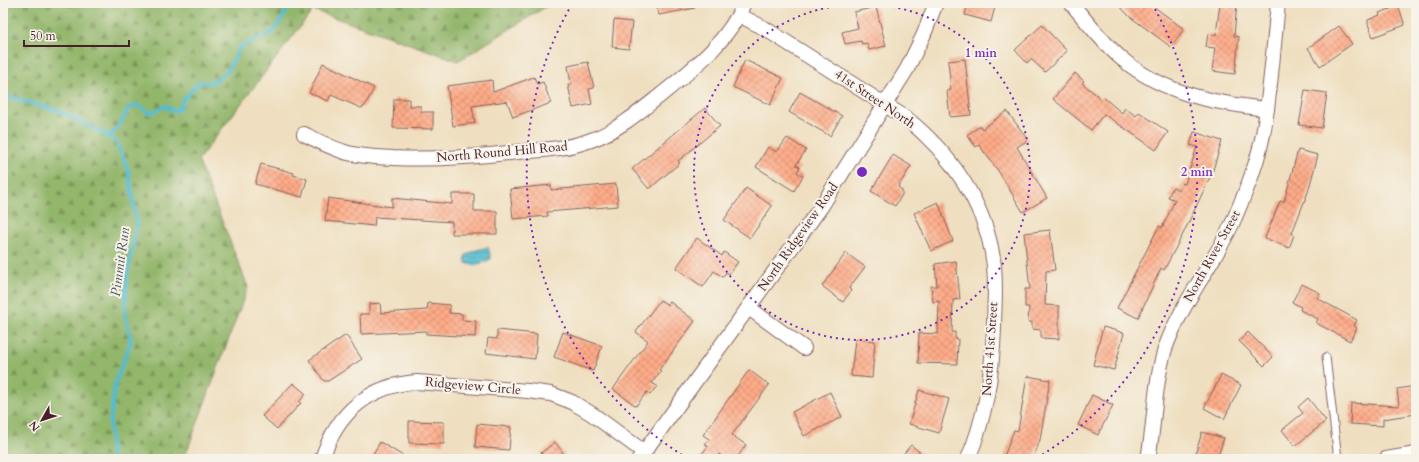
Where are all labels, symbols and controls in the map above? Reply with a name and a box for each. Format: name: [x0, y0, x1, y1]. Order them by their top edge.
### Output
scale bar: [24, 22, 129, 48]
text: 50 m: [30, 28, 57, 44]
text: 1 min: [965, 45, 997, 61]
street label: 41st Street North: [831, 65, 919, 133]
street label: North Round Hill Road: [436, 137, 568, 167]
text: 2 min: [1181, 164, 1213, 180]
centre of rings: [855, 165, 869, 179]
street label: North Ridgeview Road: [754, 179, 842, 295]
street label: North River Street: [1179, 207, 1245, 305]
water label: Pimmit Run: [106, 226, 134, 298]
street label: North 41st Street: [978, 301, 1002, 397]
street label: Ridgeview Circle: [424, 373, 522, 399]
north arrow: [22, 400, 62, 440]
text: N: [25, 417, 43, 434]

